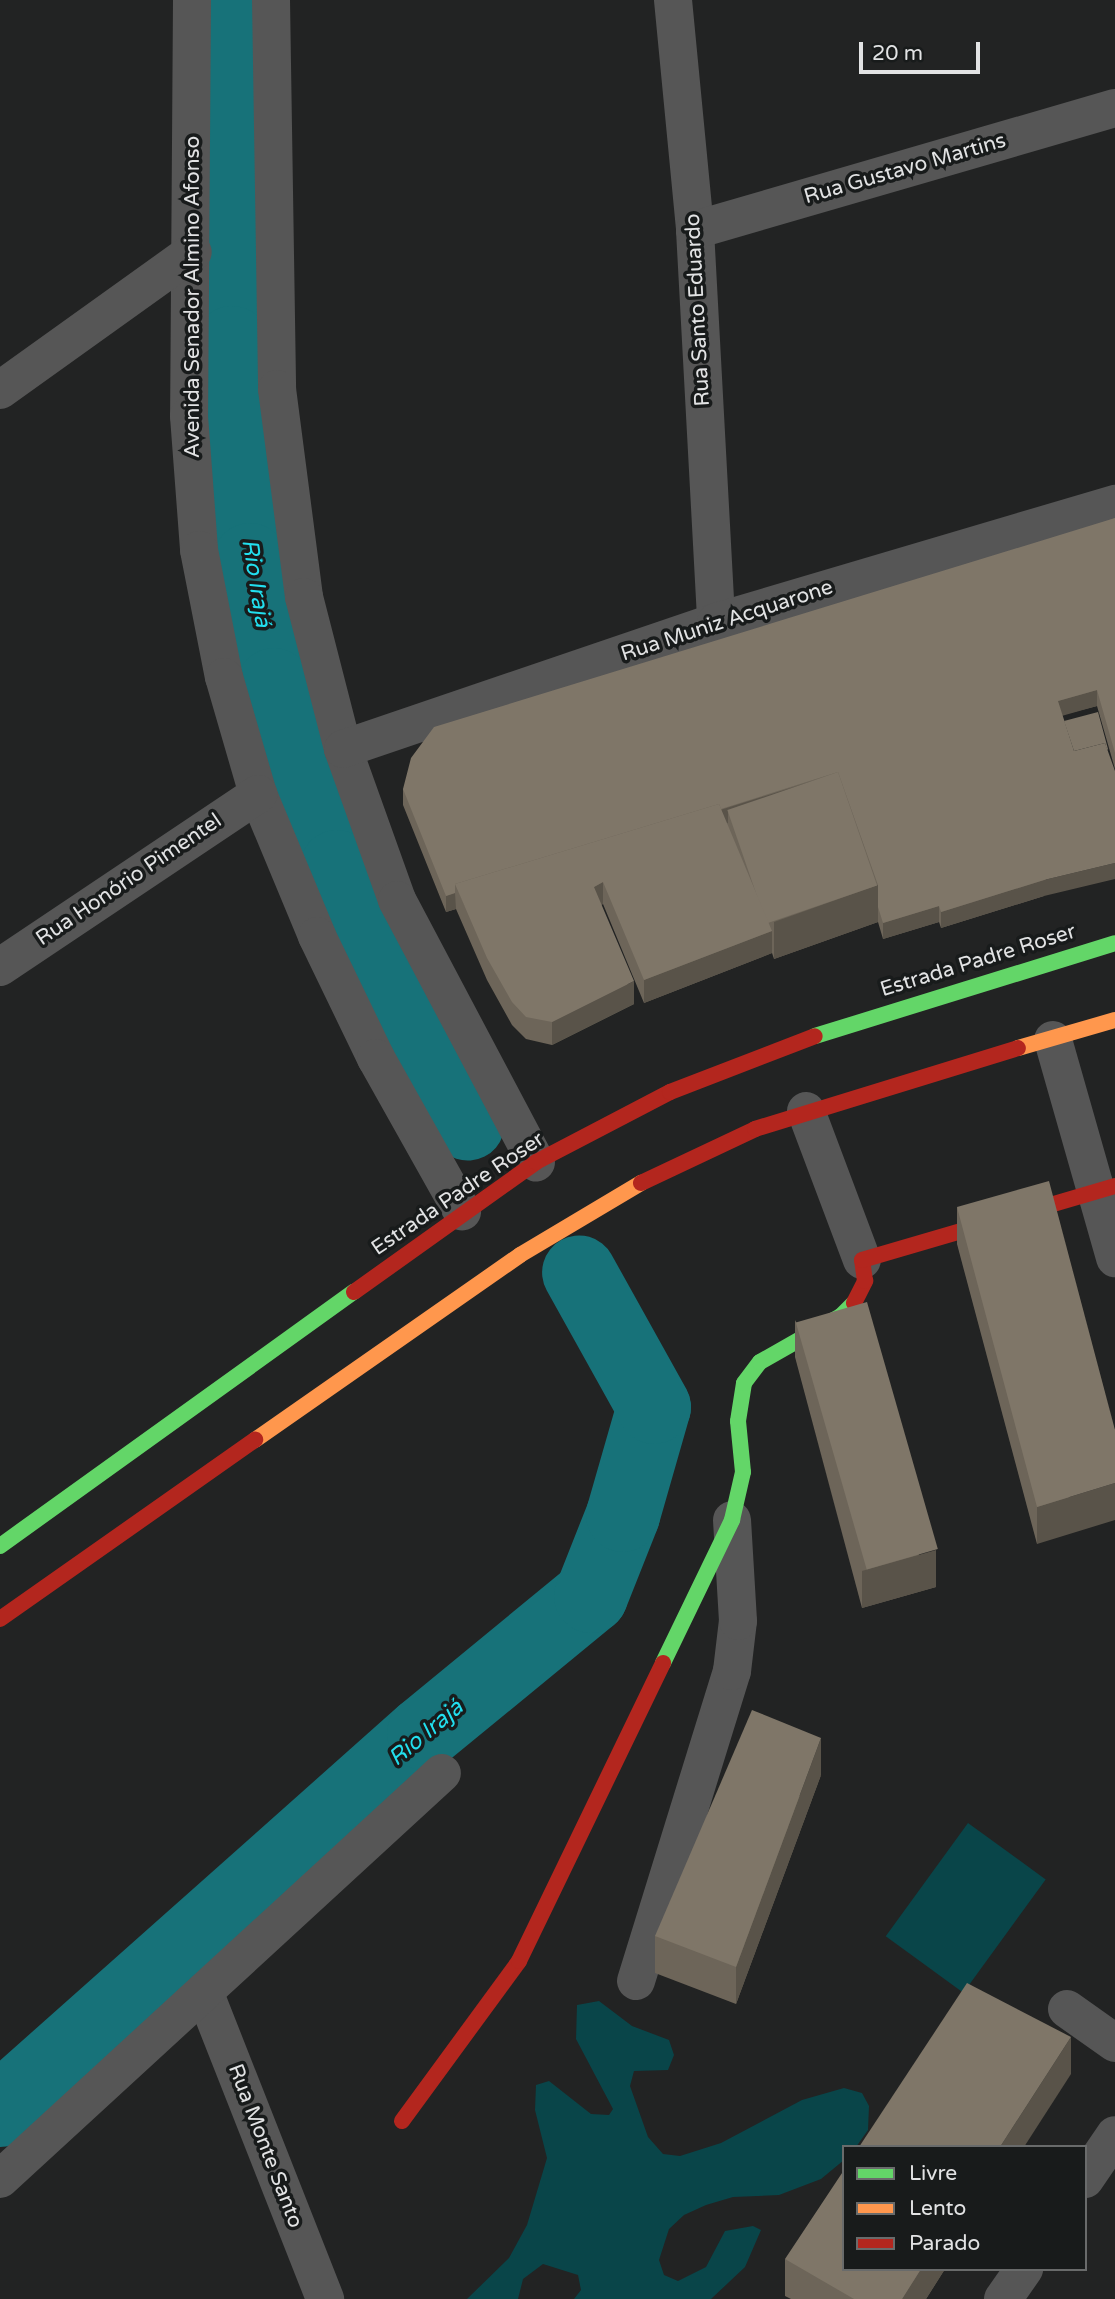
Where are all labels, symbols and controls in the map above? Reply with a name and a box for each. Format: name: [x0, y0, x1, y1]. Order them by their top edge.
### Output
scale bar: [863, 28, 984, 72]
text: 20 m: [872, 41, 923, 66]
street label: Rua Gustavo Martins: [801, 128, 1009, 210]
street label: Avenida Senador Almino Afonso: [180, 136, 206, 458]
street label: Rua Santo Eduardo: [680, 213, 716, 407]
water label: Rio Irajá: [235, 537, 277, 629]
street label: Rua Muniz Acquarone: [618, 575, 836, 667]
street label: Rua Honório Pimentel: [31, 809, 227, 951]
street label: Estrada Padre Roser: [877, 919, 1079, 1003]
street label: Estrada Padre Roser: [367, 1127, 549, 1261]
water label: Rio Irajá: [383, 1694, 469, 1772]
street label: Rua Monte Santo: [222, 2061, 308, 2231]
legend: [842, 2145, 1087, 2271]
text: Livre: [909, 2161, 957, 2186]
text: Lento: [909, 2196, 966, 2221]
text: Parado: [909, 2231, 980, 2256]

